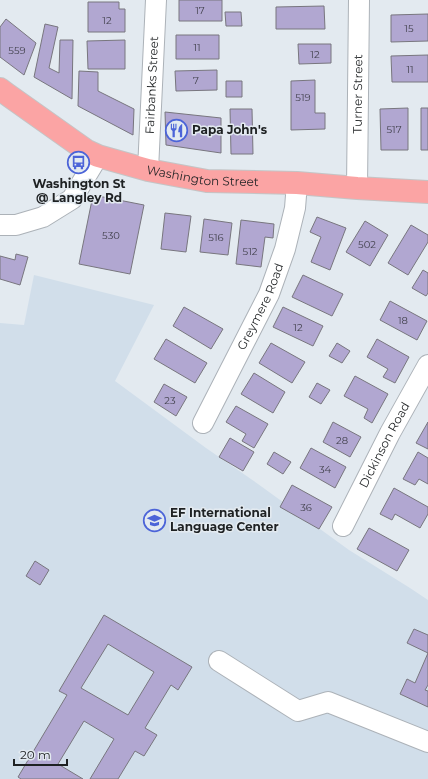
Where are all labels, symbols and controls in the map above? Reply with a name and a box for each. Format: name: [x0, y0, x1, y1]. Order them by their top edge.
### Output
house number: 17: [195, 4, 205, 17]
house number: 12: [102, 14, 112, 27]
house number: 15: [404, 22, 414, 35]
street label: Fairbanks Street: [142, 36, 161, 134]
house number: 11: [193, 41, 201, 54]
house number: 559: [8, 44, 26, 57]
house number: 12: [310, 48, 320, 61]
street label: Turner Street: [350, 54, 365, 134]
house number: 11: [406, 63, 414, 76]
house number: 7: [193, 74, 199, 87]
house number: 519: [295, 91, 311, 104]
restaurant icon: Papa John's: [163, 117, 189, 143]
place label: Papa John's: [192, 122, 268, 137]
house number: 517: [386, 123, 402, 136]
bus stop icon: Washington St @ Langley Rd: [66, 150, 92, 176]
street label: Washington Street: [145, 162, 259, 189]
place label: Washington St @ Langley Rd: [32, 176, 126, 205]
house number: 530: [102, 229, 120, 242]
house number: 516: [208, 231, 224, 244]
house number: 502: [358, 238, 376, 251]
house number: 512: [243, 245, 258, 258]
street label: Greymere Road: [234, 261, 286, 352]
house number: 18: [398, 314, 408, 327]
house number: 12: [293, 321, 303, 334]
house number: 23: [164, 394, 176, 407]
street label: Dickinson Road: [356, 399, 413, 490]
house number: 28: [336, 434, 348, 447]
house number: 34: [319, 463, 332, 476]
house number: 36: [300, 501, 312, 514]
place label: EF International Language Center: [170, 505, 279, 534]
school or university icon: EF International Language Center: [141, 507, 167, 533]
scale bar: [14, 741, 67, 767]
text: 20 m: [20, 747, 51, 762]

